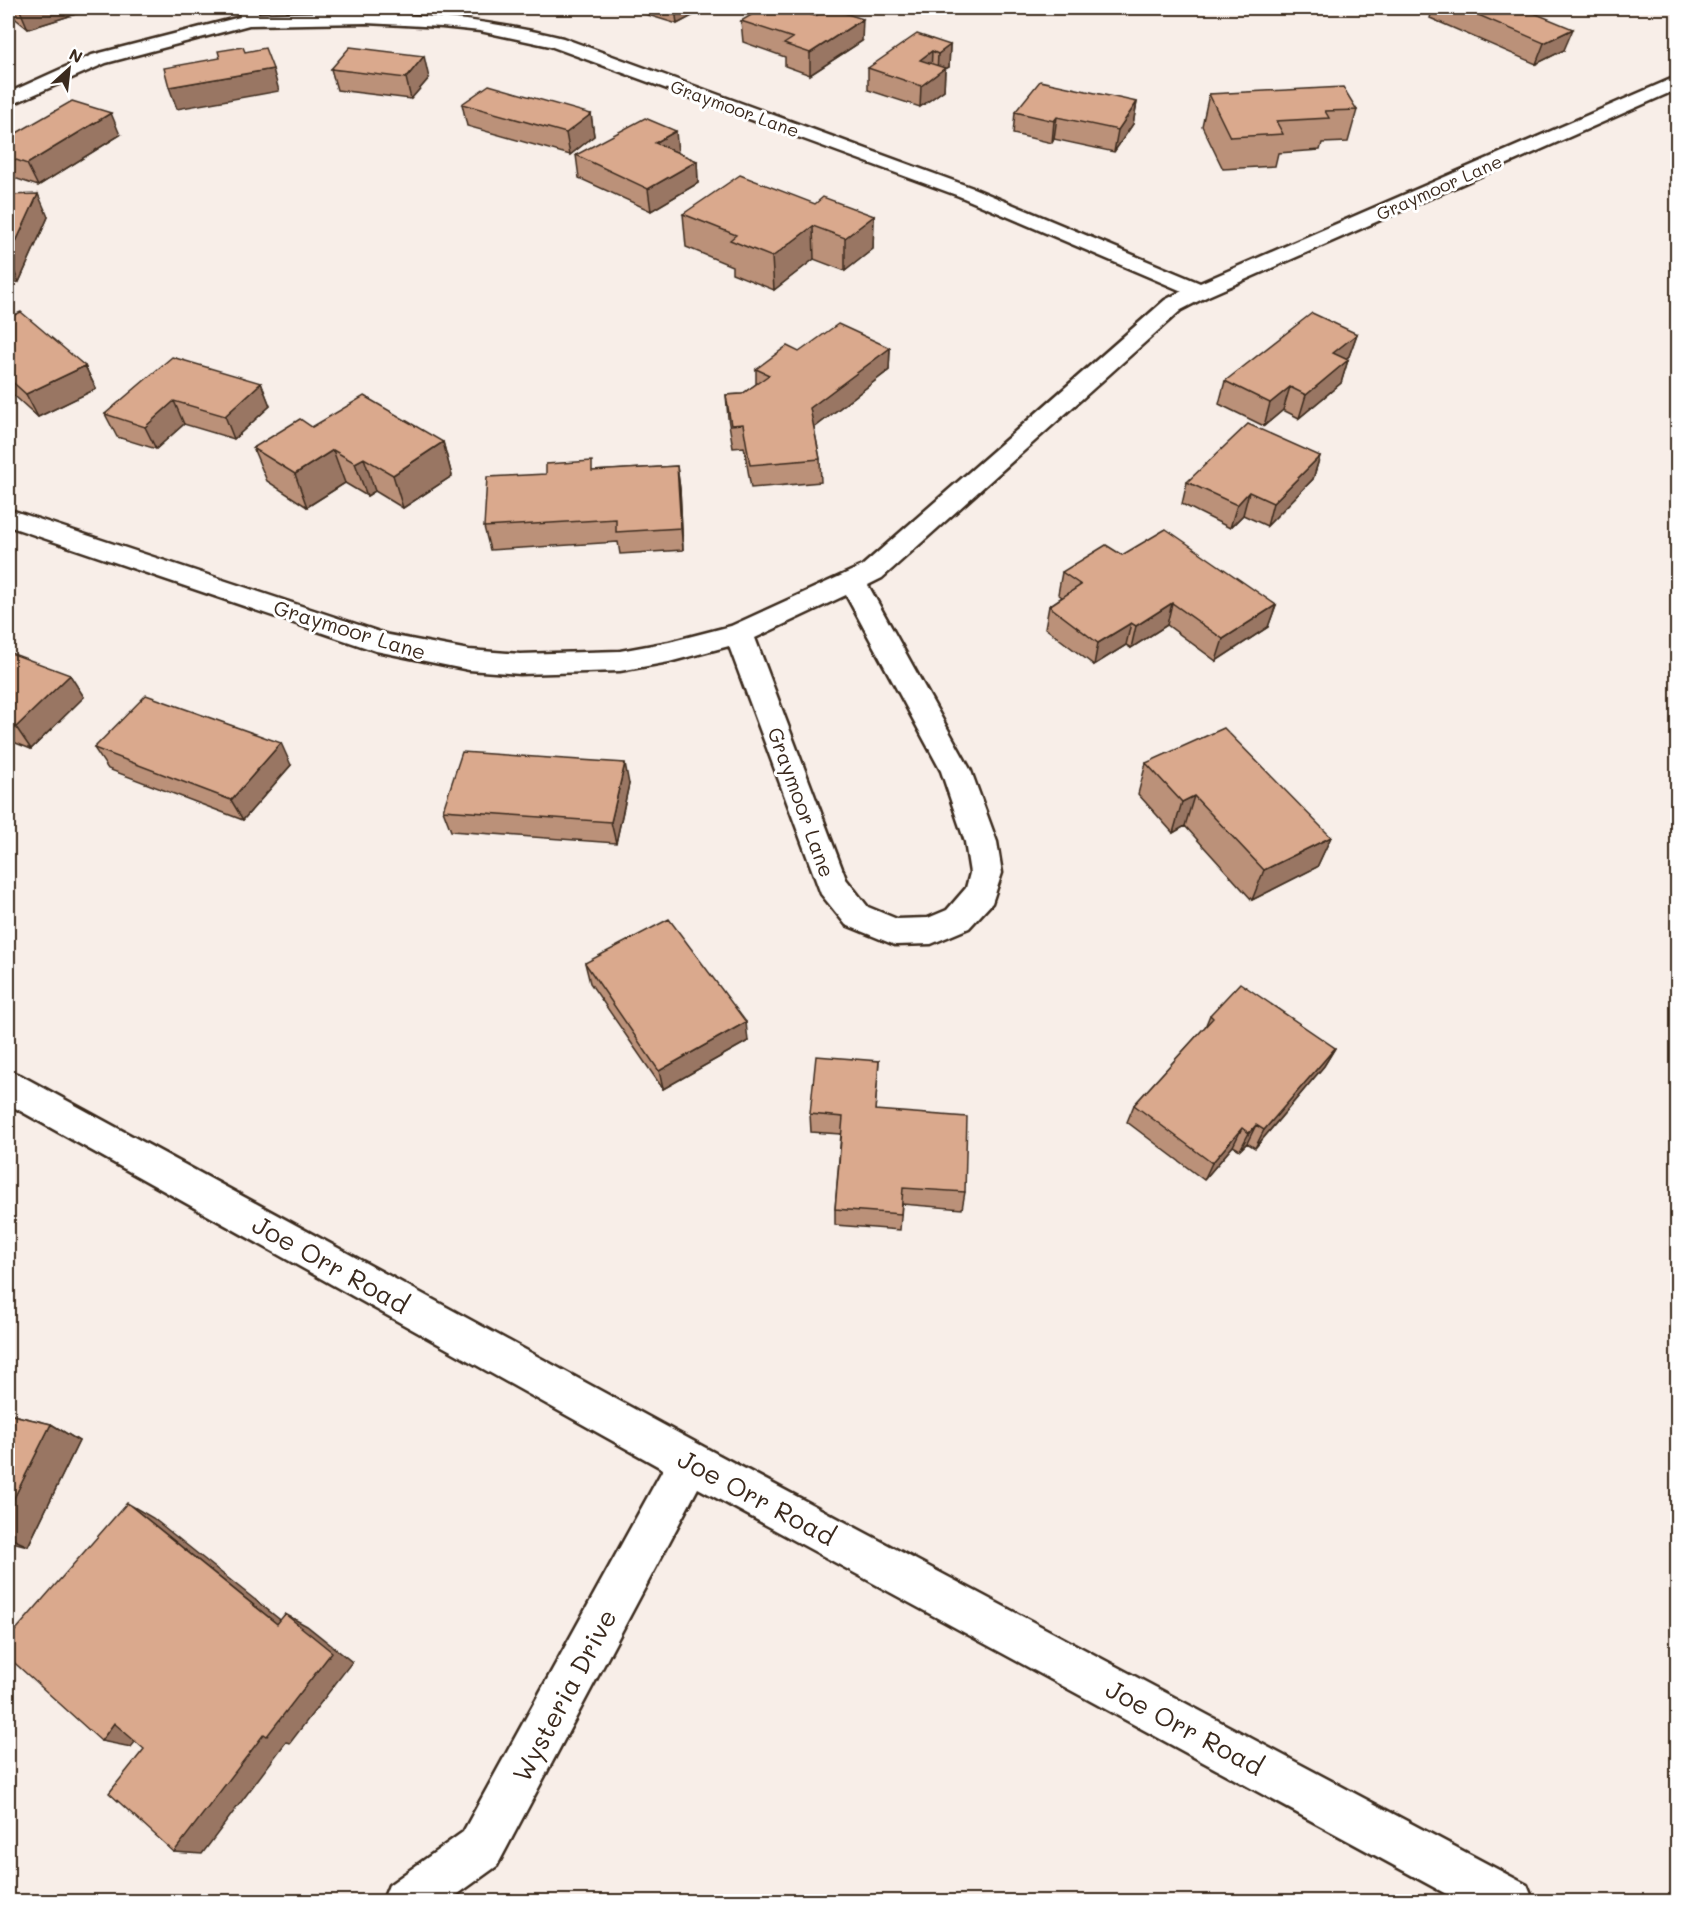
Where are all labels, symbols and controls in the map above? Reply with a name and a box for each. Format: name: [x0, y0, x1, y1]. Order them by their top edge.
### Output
north arrow: [39, 39, 99, 99]
text: N: [66, 43, 86, 67]
street label: Graymoor Lane: [667, 74, 803, 142]
street label: Graymoor Lane: [1372, 149, 1506, 225]
street label: Graymoor Lane: [271, 593, 429, 665]
street label: Graymoor Lane: [762, 723, 842, 881]
street label: Joe Orr Road: [247, 1207, 415, 1321]
street label: Joe Orr Road: [672, 1441, 842, 1553]
street label: Wysteria Drive: [504, 1603, 624, 1787]
street label: Joe Orr Road: [1100, 1671, 1270, 1783]

